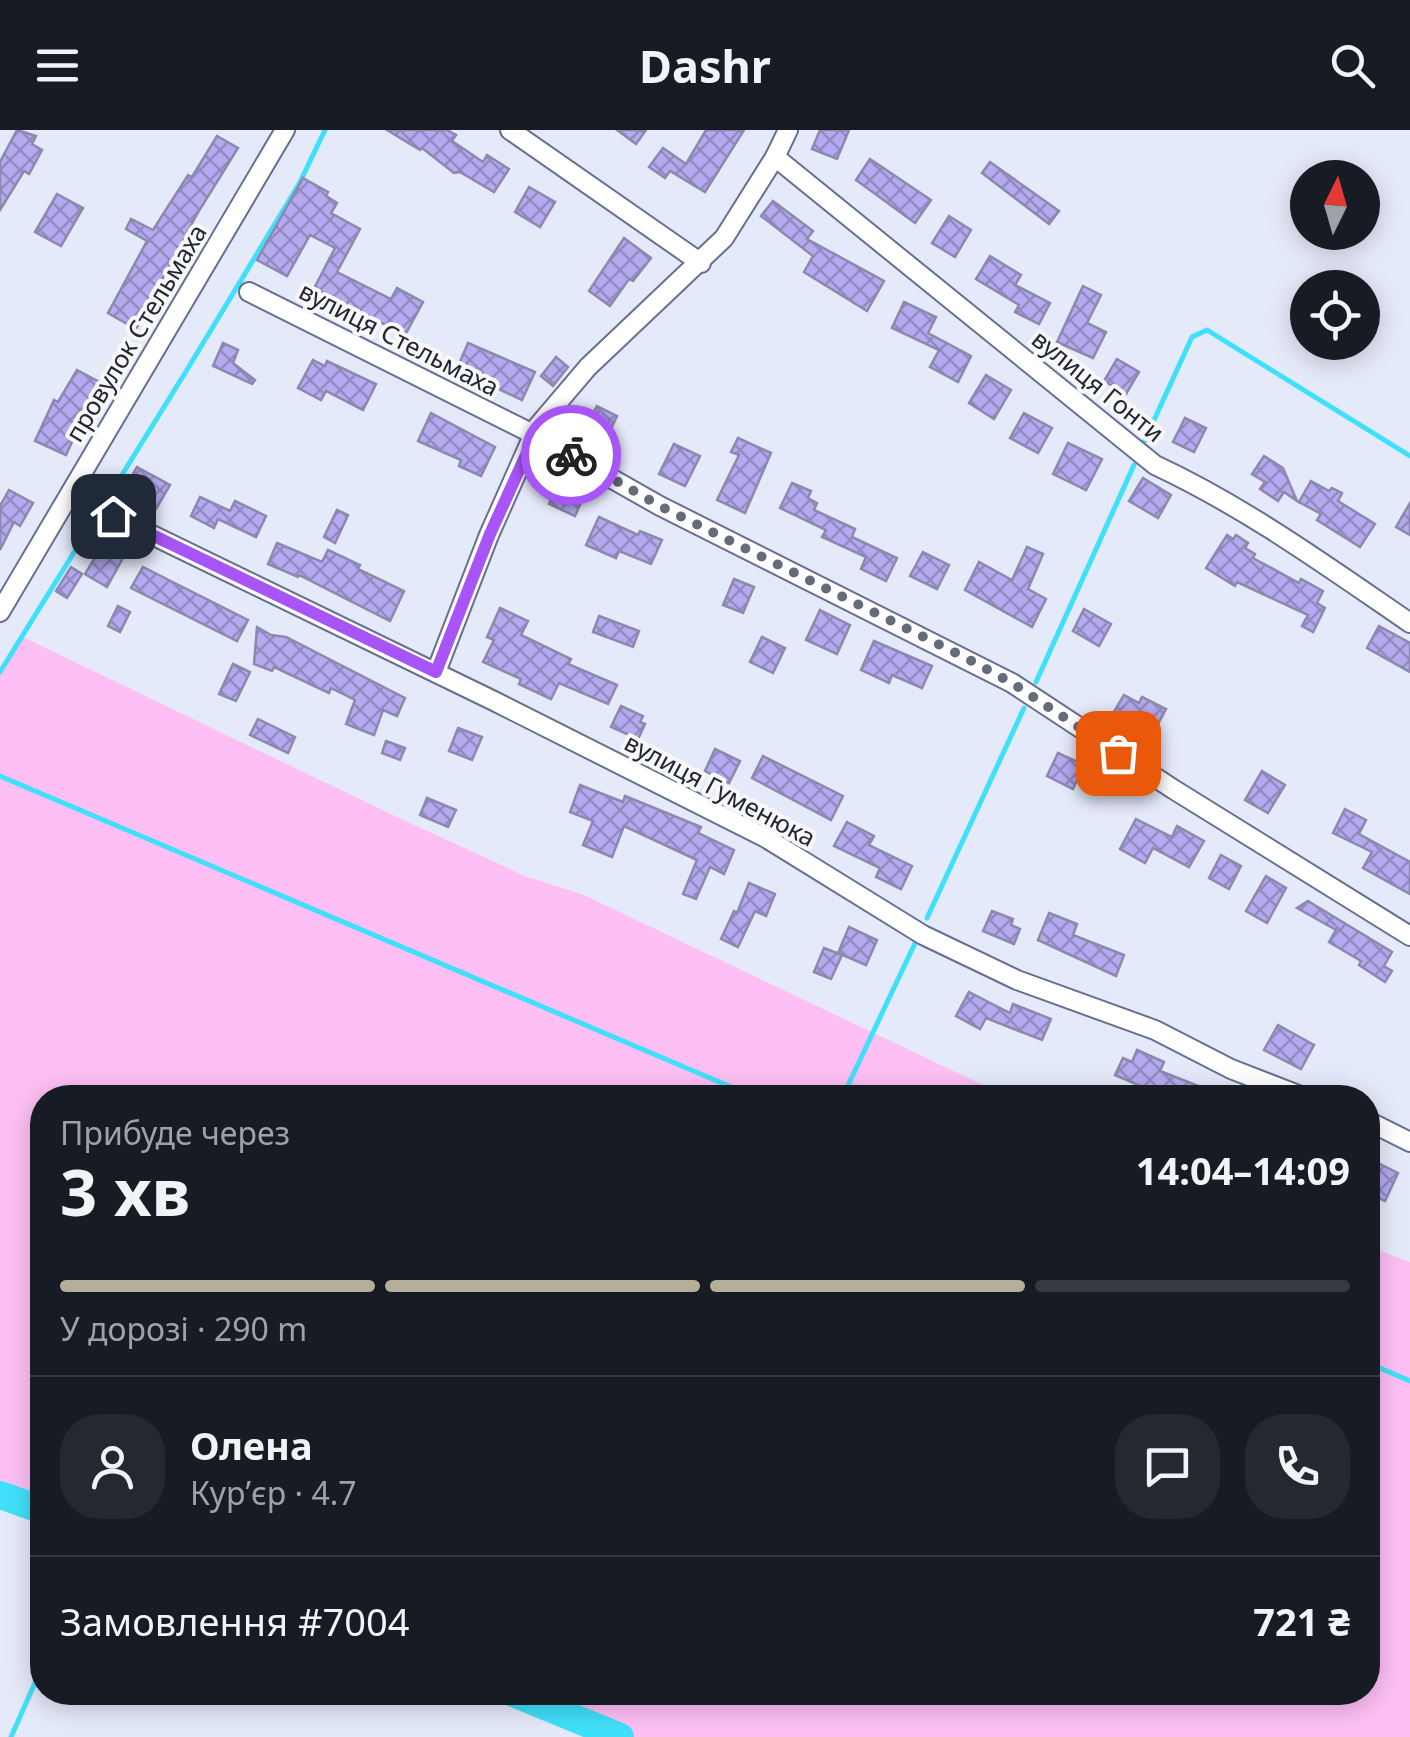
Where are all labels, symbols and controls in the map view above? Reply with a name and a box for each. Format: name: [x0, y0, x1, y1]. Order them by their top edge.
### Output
text: Dashr: [639, 35, 771, 96]
icon: menu: [30, 38, 85, 93]
icon: search: [1325, 38, 1380, 93]
north arrow: [1290, 160, 1380, 250]
map controls: [1290, 160, 1380, 360]
street label: провулок Стельмаха: [57, 217, 214, 448]
button: locate: [1290, 270, 1380, 360]
street label: вулиця Стельмаха: [294, 273, 505, 403]
street label: вулиця Гонти: [1025, 321, 1172, 449]
courier: [521, 405, 621, 505]
icon: bike: [544, 428, 599, 483]
pin: [71, 474, 156, 559]
icon: home: [86, 489, 141, 544]
pin: [1076, 711, 1161, 796]
street label: вулиця Гуменюка: [619, 724, 822, 854]
icon: bag: [1091, 726, 1146, 781]
text: Прибуде через: [60, 1111, 290, 1154]
text: 14:04–14:09: [1136, 1144, 1350, 1196]
text: 3 хв: [60, 1147, 190, 1235]
text: У дорозі · 290 m: [60, 1307, 307, 1350]
button: person: [60, 1414, 165, 1519]
button: chat: [1115, 1414, 1220, 1519]
button: phone: [1245, 1414, 1350, 1519]
text: Олена: [190, 1419, 313, 1471]
text: Кур’єр · 4.7: [190, 1471, 357, 1514]
text: Замовлення #7004: [60, 1595, 409, 1647]
text: 721 ₴: [1253, 1595, 1350, 1647]

